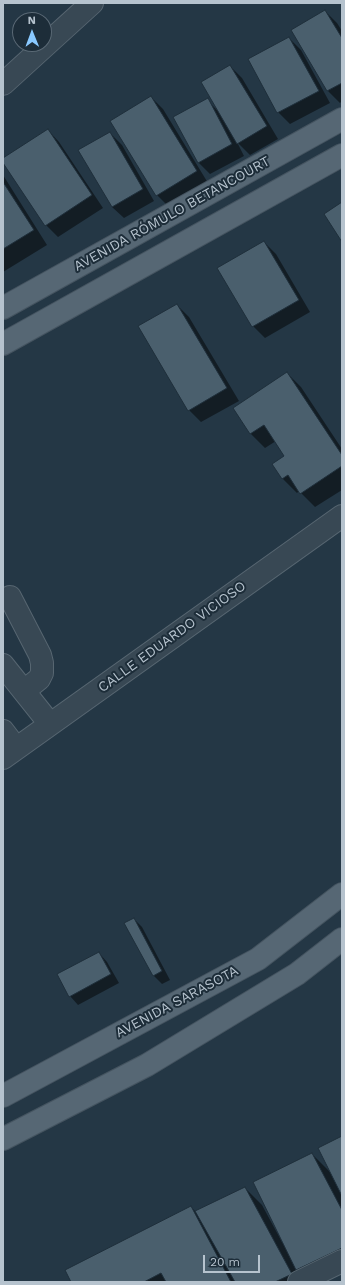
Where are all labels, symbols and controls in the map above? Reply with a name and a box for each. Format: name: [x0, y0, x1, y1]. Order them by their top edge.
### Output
north arrow: [12, 12, 52, 52]
text: N: [28, 14, 36, 27]
street label: AVENIDA RÓMULO BETANCOURT: [71, 153, 273, 275]
street label: CALLE EDUARDO VICIOSO: [95, 578, 249, 696]
street label: AVENIDA SARASOTA: [113, 962, 241, 1042]
scale bar: [205, 1247, 262, 1273]
text: 20 m: [210, 1255, 240, 1269]

